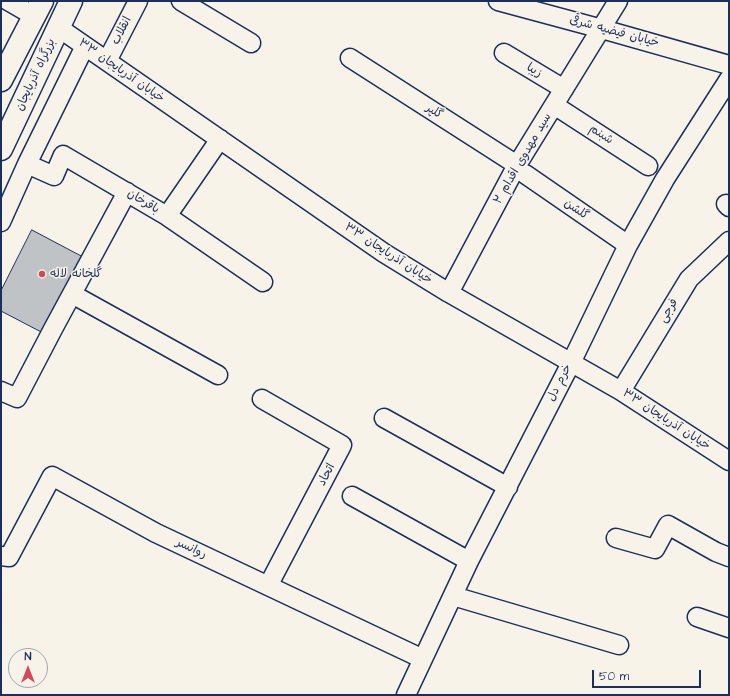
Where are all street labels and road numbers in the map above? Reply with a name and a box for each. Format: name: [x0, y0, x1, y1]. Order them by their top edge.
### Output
street label: خیابان فیضیه شرقی: [568, 13, 660, 51]
street label: انقلاب: [109, 15, 135, 47]
street label: بزرگراه آذربایجان: [13, 36, 59, 114]
street label: خیابان آذربایجان ۳۳: [75, 36, 167, 106]
street label: زیبا: [524, 61, 544, 81]
street label: گلپر: [423, 101, 445, 123]
street label: سید مهدوی اقدام ۲: [491, 111, 555, 207]
street label: شبنم: [586, 122, 616, 148]
street label: باقرخان: [124, 187, 162, 217]
street label: گلشن: [561, 197, 591, 223]
street label: خیابان آذربایجان ۳۳: [341, 220, 435, 288]
street label: فرجی: [656, 296, 682, 326]
street label: خرم دل: [545, 362, 575, 404]
street label: خیابان آذربایجان ۳۳: [619, 386, 713, 454]
street label: اتحاد: [315, 461, 339, 489]
street label: روانسر: [173, 536, 209, 562]

